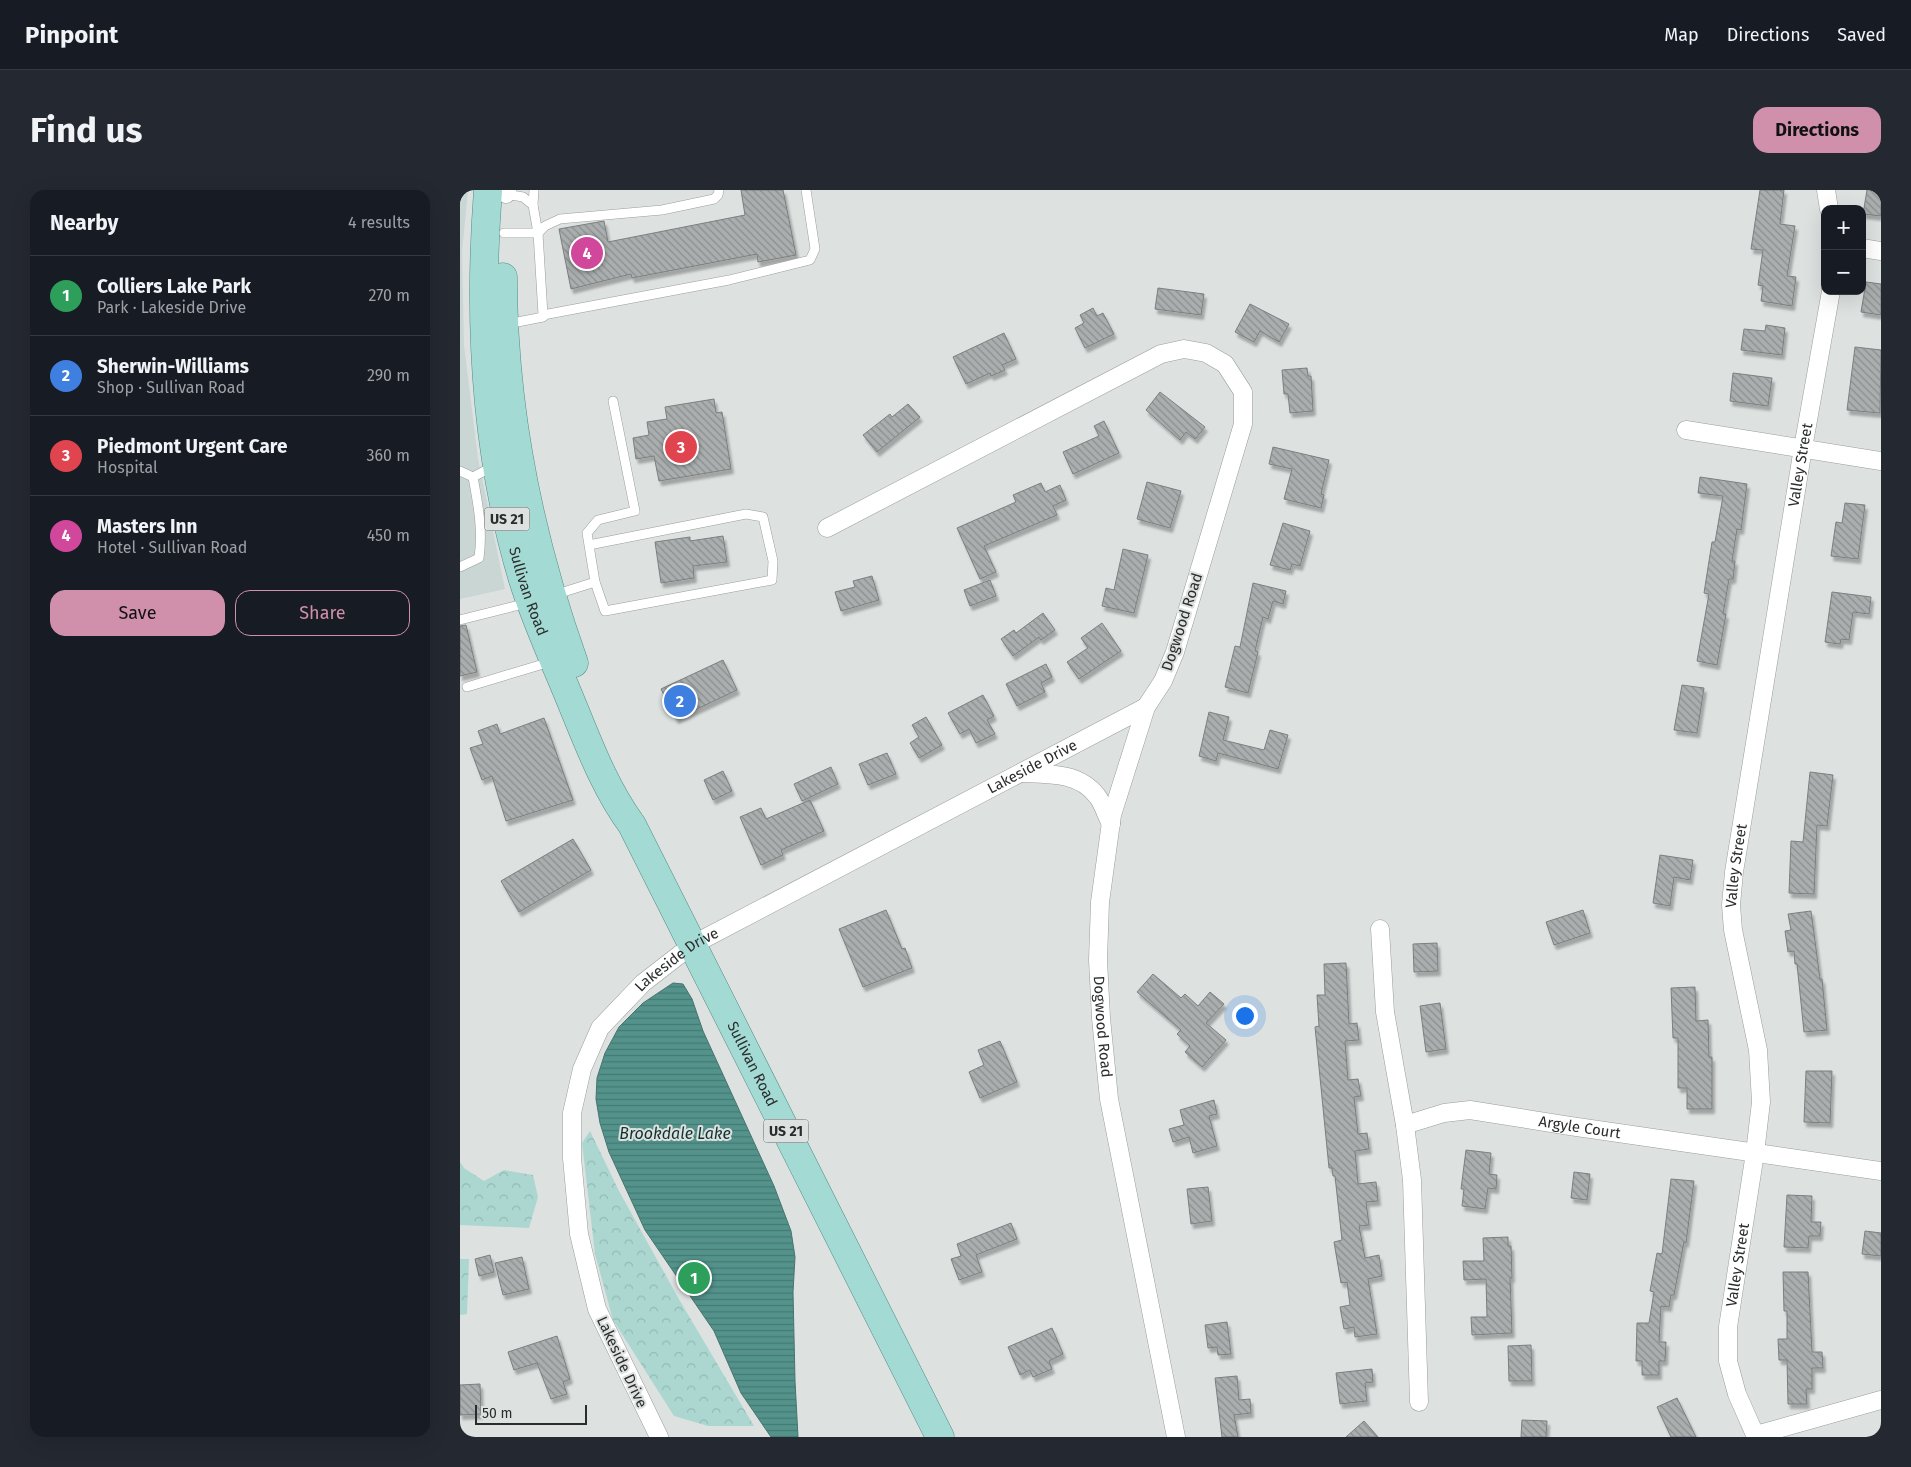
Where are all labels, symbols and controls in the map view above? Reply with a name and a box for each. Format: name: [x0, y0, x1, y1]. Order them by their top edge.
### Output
text: Pinpoint: [25, 21, 118, 49]
text: Map: [1664, 24, 1699, 46]
text: Directions: [1727, 24, 1809, 46]
text: Saved: [1837, 24, 1886, 46]
button: Directions: [1753, 107, 1881, 153]
text: Find us: [30, 109, 142, 151]
map controls: [1821, 205, 1866, 295]
button: +: [1821, 205, 1866, 250]
text: Nearby: [50, 210, 118, 236]
text: 4 results: [348, 213, 410, 232]
pin: 4: [571, 234, 603, 272]
button: −: [1821, 250, 1866, 295]
text: Colliers Lake Park: [97, 275, 251, 298]
text: 1: [62, 286, 70, 305]
text: 270 m: [368, 286, 410, 305]
text: Park · Lakeside Drive: [97, 298, 246, 317]
text: Sherwin-Williams: [97, 355, 249, 378]
text: 2: [62, 366, 70, 385]
text: 290 m: [367, 366, 410, 385]
text: Shop · Sullivan Road: [97, 378, 245, 397]
street label: Valley Street: [1785, 421, 1816, 508]
pin: 3: [665, 428, 697, 466]
text: Piedmont Urgent Care: [97, 435, 287, 458]
text: 3: [62, 446, 70, 465]
text: 360 m: [367, 446, 410, 465]
text: Hospital: [97, 458, 158, 477]
road number: US 21: [484, 508, 530, 530]
text: Masters Inn: [97, 515, 197, 538]
text: 4: [61, 526, 71, 545]
text: 450 m: [367, 526, 410, 545]
text: Hotel · Sullivan Road: [97, 538, 247, 557]
street label: Sullivan Road: [505, 545, 552, 638]
street label: Dogwood Road: [1158, 571, 1206, 673]
button: Save: [50, 590, 225, 636]
button: Share: [235, 590, 410, 636]
pin: 2: [664, 682, 696, 720]
street label: Lakeside Drive: [984, 736, 1080, 798]
street label: Valley Street: [1722, 822, 1751, 909]
street label: Lakeside Drive: [631, 924, 722, 995]
street label: Dogwood Road: [1090, 975, 1116, 1078]
your location: [1232, 1003, 1258, 1029]
street label: Sullivan Road: [723, 1018, 781, 1109]
street label: Argyle Court: [1537, 1112, 1622, 1142]
road number: US 21: [764, 1119, 808, 1142]
water label: Brookdale Lake: [619, 1124, 731, 1143]
street label: Valley Street: [1722, 1221, 1753, 1308]
pin: 1: [678, 1259, 710, 1297]
street label: Lakeside Drive: [593, 1313, 651, 1411]
scale bar: [475, 1402, 588, 1425]
text: 50 m: [482, 1405, 513, 1422]

